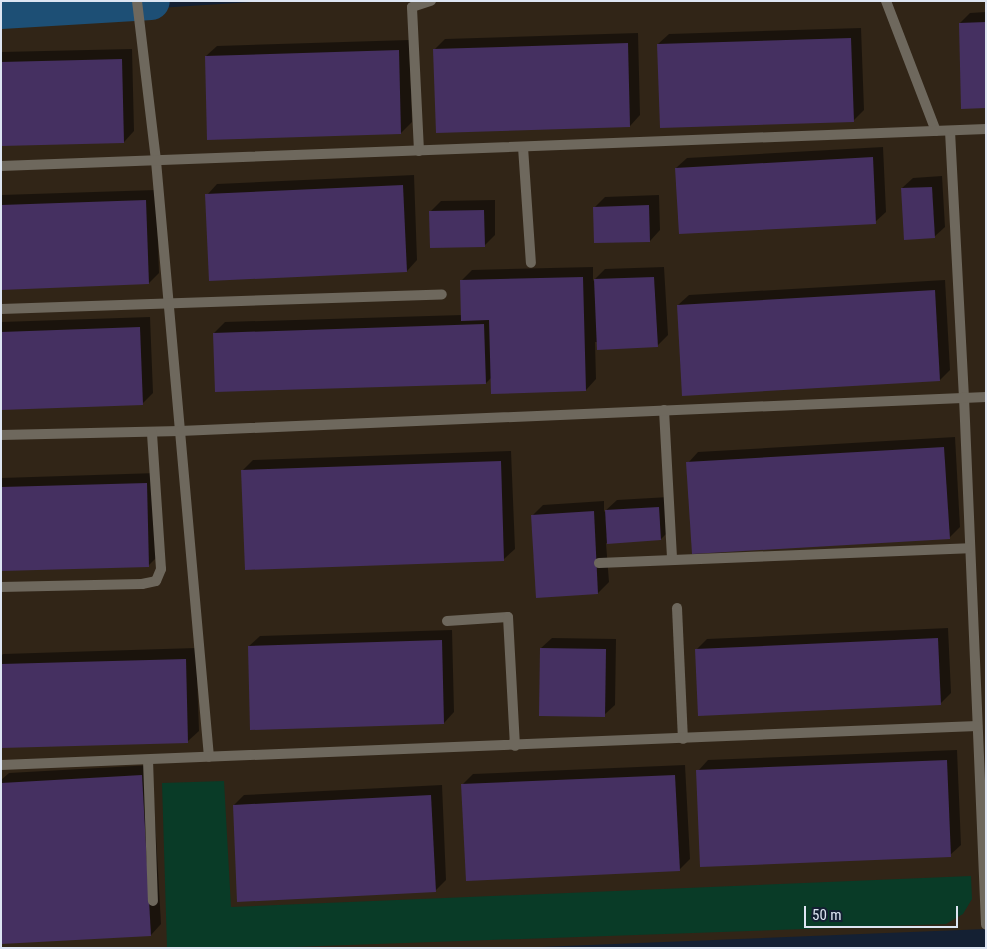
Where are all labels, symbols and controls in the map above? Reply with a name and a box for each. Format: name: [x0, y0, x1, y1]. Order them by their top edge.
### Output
scale bar: [807, 896, 961, 928]
text: 50 m: [812, 906, 842, 924]

